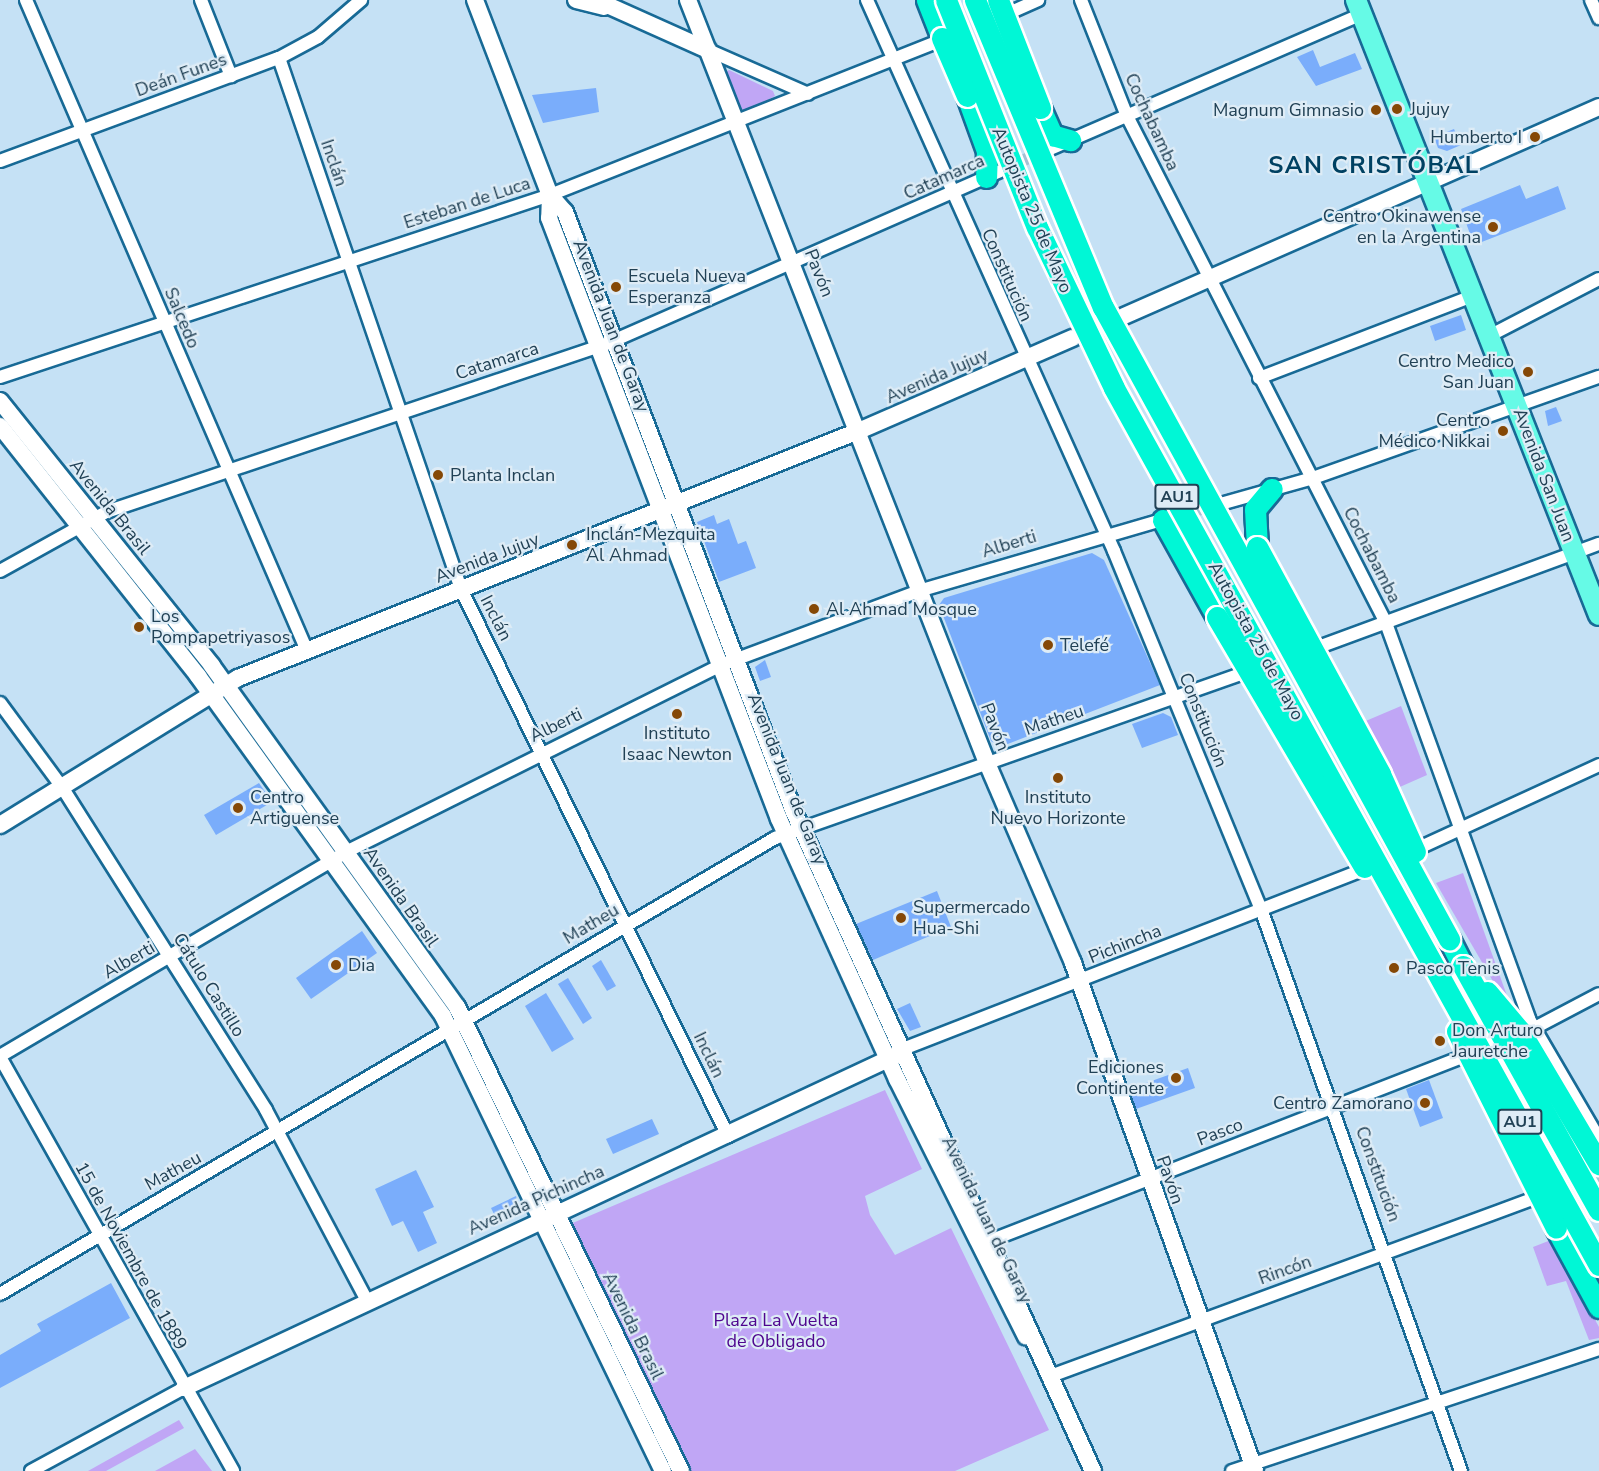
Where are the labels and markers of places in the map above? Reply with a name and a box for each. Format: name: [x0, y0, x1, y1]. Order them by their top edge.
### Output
place label: Jujuy: [1410, 98, 1450, 120]
place label: Magnum Gimnasio: [1213, 99, 1364, 121]
marker: Jujuy: [1388, 100, 1406, 118]
marker: Magnum Gimnasio: [1369, 103, 1383, 117]
place label: Humberto I: [1430, 126, 1522, 148]
marker: Humberto I: [1526, 128, 1544, 146]
place label: Centro Okinawense en la Argentina: [1323, 206, 1481, 248]
marker: Centro Okinawense en la Argentina: [1486, 220, 1500, 234]
place label: Escuela Nueva Esperanza: [628, 266, 746, 308]
marker: Escuela Nueva Esperanza: [609, 280, 623, 294]
place label: Centro Medico San Juan: [1398, 351, 1514, 394]
marker: Centro Medico San Juan: [1519, 363, 1537, 381]
place label: Centro Médico Nikkai: [1378, 410, 1490, 452]
marker: Centro Médico Nikkai: [1494, 422, 1512, 440]
place label: Planta Inclan: [450, 464, 555, 486]
marker: Planta Inclan: [431, 468, 445, 482]
place label: Inclán-Mezquita Al Ahmad: [586, 524, 716, 566]
marker: Inclán-Mezquita Al Ahmad: [563, 536, 581, 554]
place label: Al Ahmad Mosque: [826, 598, 977, 620]
marker: Al Ahmad Mosque: [807, 602, 821, 616]
place label: Los Pompapetriyasos: [151, 606, 290, 648]
marker: Los Pompapetriyasos: [132, 620, 146, 634]
place label: Telefé: [1060, 634, 1109, 656]
marker: Telefé: [1041, 638, 1055, 652]
marker: Instituto Isaac Newton: [670, 707, 684, 721]
place label: Instituto Isaac Newton: [622, 723, 732, 766]
marker: Instituto Nuevo Horizonte: [1051, 771, 1065, 785]
place label: Centro Artiguense: [250, 787, 339, 830]
place label: Instituto Nuevo Horizonte: [990, 787, 1126, 830]
marker: Centro Artiguense: [231, 801, 245, 815]
place label: Supermercado Hua-Shi: [913, 897, 1030, 940]
marker: Supermercado Hua-Shi: [894, 911, 908, 925]
place label: Dia: [348, 954, 375, 976]
place label: Pasco Tenis: [1406, 957, 1500, 979]
marker: Dia: [329, 958, 343, 972]
marker: Pasco Tenis: [1387, 961, 1401, 975]
place label: Don Arturo Jauretche: [1452, 1020, 1543, 1062]
marker: Don Arturo Jauretche: [1433, 1034, 1447, 1048]
place label: Ediciones Continente: [1076, 1057, 1164, 1100]
marker: Ediciones Continente: [1169, 1071, 1183, 1085]
place label: Centro Zamorano: [1273, 1092, 1413, 1114]
marker: Centro Zamorano: [1418, 1096, 1432, 1110]

